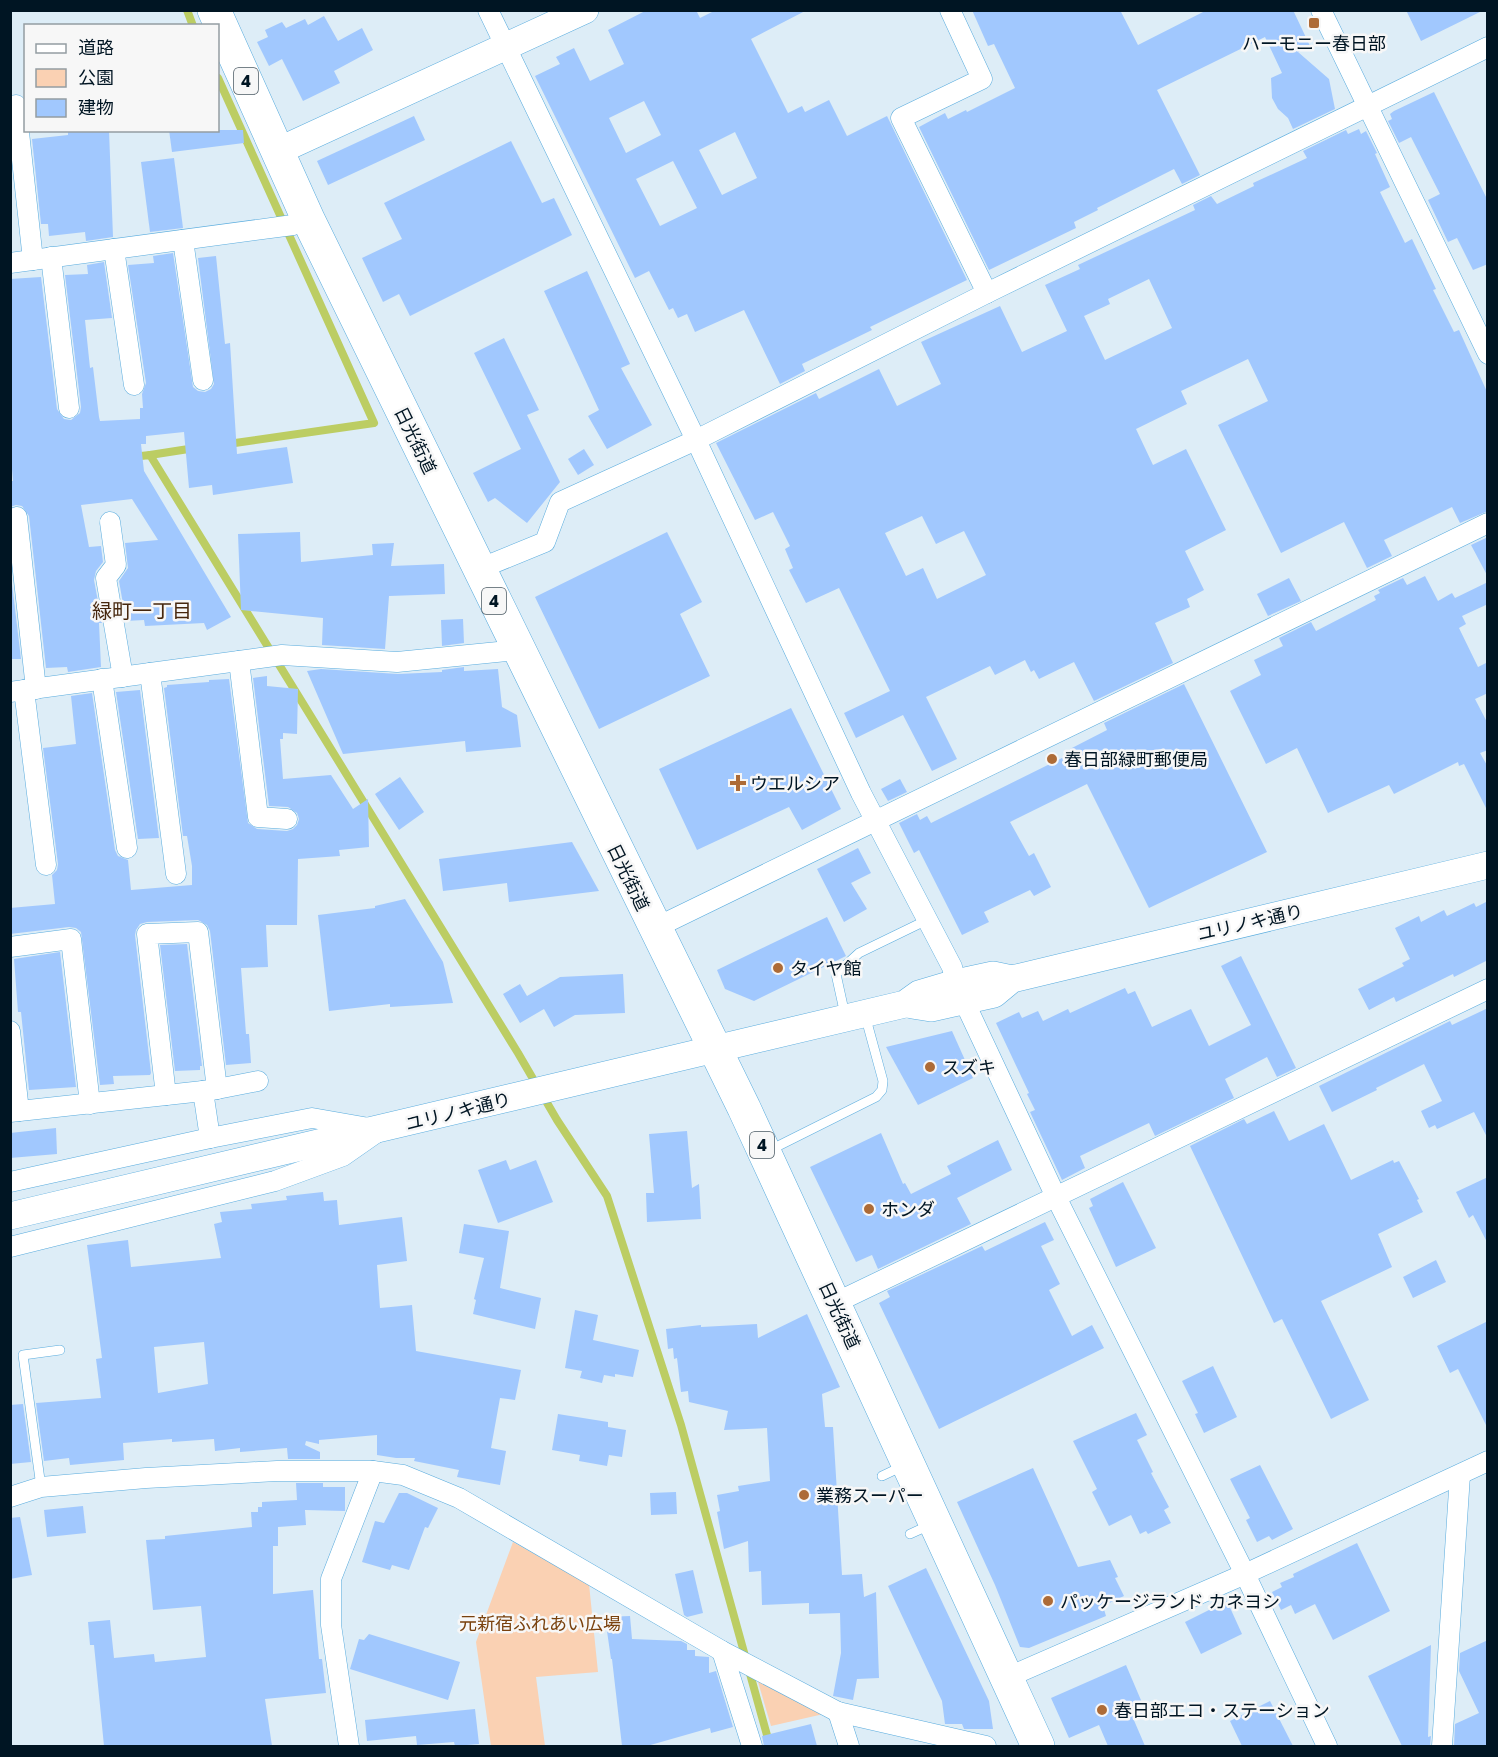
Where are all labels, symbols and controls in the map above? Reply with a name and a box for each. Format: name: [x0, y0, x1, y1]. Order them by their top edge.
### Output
marker: ハーモニー春日部: [1307, 16, 1321, 30]
legend: [24, 24, 219, 132]
place label: ハーモニー春日部: [1242, 32, 1386, 54]
text: 道路: [78, 36, 114, 58]
text: 公園: [78, 66, 114, 88]
road number: 4: [234, 68, 258, 94]
text: 建物: [78, 96, 114, 118]
street label: 日光街道: [390, 403, 442, 477]
road number: 4: [482, 588, 506, 614]
district label: 緑町一丁目: [92, 598, 192, 622]
place label: 春日部緑町郵便局: [1064, 748, 1208, 770]
marker: 春日部緑町郵便局: [1045, 752, 1059, 766]
place label: ウエルシア: [750, 772, 840, 794]
marker: ウエルシア: [731, 776, 745, 790]
street label: 日光街道: [603, 840, 655, 914]
street label: ユリノキ通り: [1195, 899, 1305, 945]
place label: タイヤ館: [790, 957, 861, 979]
marker: タイヤ館: [771, 961, 785, 975]
place label: スズキ: [942, 1056, 996, 1078]
marker: スズキ: [923, 1060, 937, 1074]
street label: ユリノキ通り: [403, 1087, 513, 1135]
road number: 4: [750, 1132, 774, 1158]
place label: ホンダ: [881, 1198, 935, 1220]
marker: ホンダ: [862, 1202, 876, 1216]
street label: 日光街道: [815, 1278, 865, 1352]
place label: 業務スーパー: [816, 1484, 924, 1506]
marker: 業務スーパー: [797, 1488, 811, 1502]
place label: パッケージランド カネヨシ: [1060, 1590, 1280, 1612]
marker: パッケージランド カネヨシ: [1041, 1594, 1055, 1608]
park label: 元新宿ふれあい広場: [459, 1612, 621, 1634]
place label: 春日部エコ・ステーション: [1114, 1699, 1330, 1721]
marker: 春日部エコ・ステーション: [1095, 1703, 1109, 1717]

